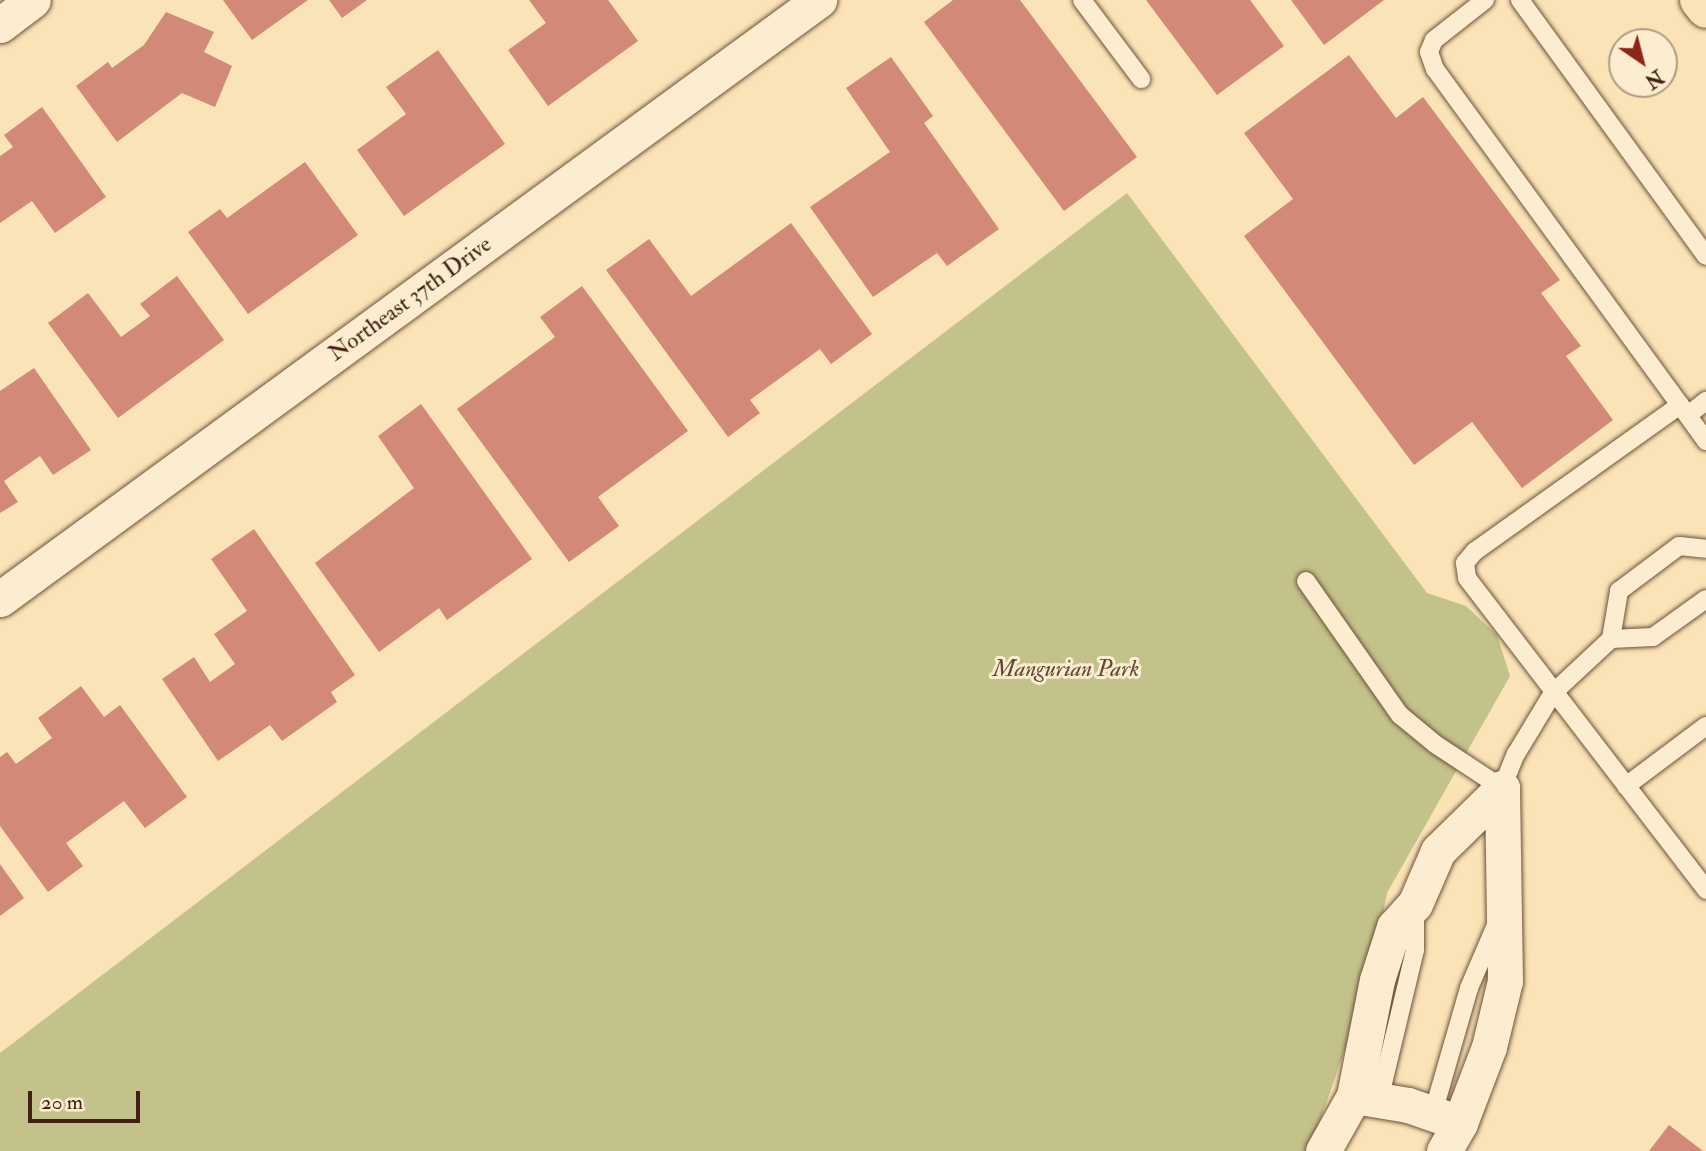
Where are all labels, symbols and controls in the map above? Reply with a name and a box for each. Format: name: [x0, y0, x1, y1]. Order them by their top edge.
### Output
north arrow: [1608, 28, 1678, 98]
text: N: [1640, 64, 1668, 93]
street label: Northeast 37th Drive: [323, 231, 497, 367]
park label: Mangurian Park: [993, 655, 1139, 683]
scale bar: [32, 1078, 144, 1122]
text: 20 m: [41, 1089, 83, 1116]

